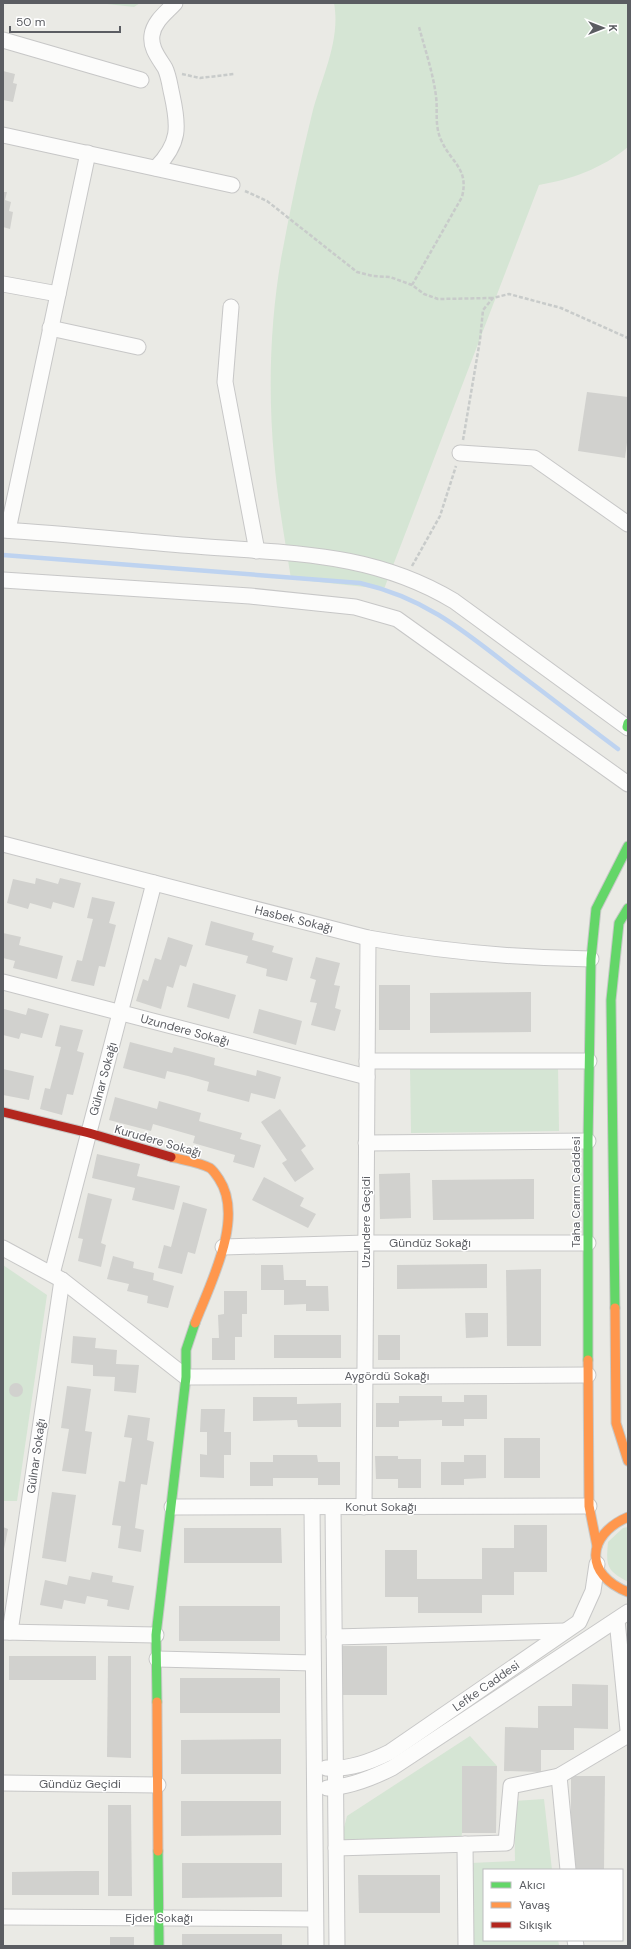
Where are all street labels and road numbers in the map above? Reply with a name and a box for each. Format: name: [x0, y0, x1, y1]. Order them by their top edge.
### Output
street label: Hasbek Sokağı: [253, 902, 335, 936]
street label: Uzundere Sokağı: [139, 1010, 231, 1050]
street label: Gülnar Sokağı: [85, 1040, 121, 1118]
street label: Kurudere Sokağı: [113, 1121, 203, 1161]
street label: Taha Carım Caddesi: [568, 1136, 584, 1248]
street label: Uzundere Geçidi: [358, 1176, 374, 1268]
street label: Gündüz Sokağı: [389, 1235, 471, 1251]
street label: Aygördü Sokağı: [345, 1368, 429, 1384]
street label: Gülnar Sokağı: [23, 1417, 49, 1495]
street label: Konut Sokağı: [345, 1499, 417, 1515]
street label: Lefke Caddesi: [449, 1657, 523, 1715]
street label: Gündüz Geçidi: [39, 1776, 121, 1792]
street label: Ejder Sokağı: [125, 1910, 193, 1926]

